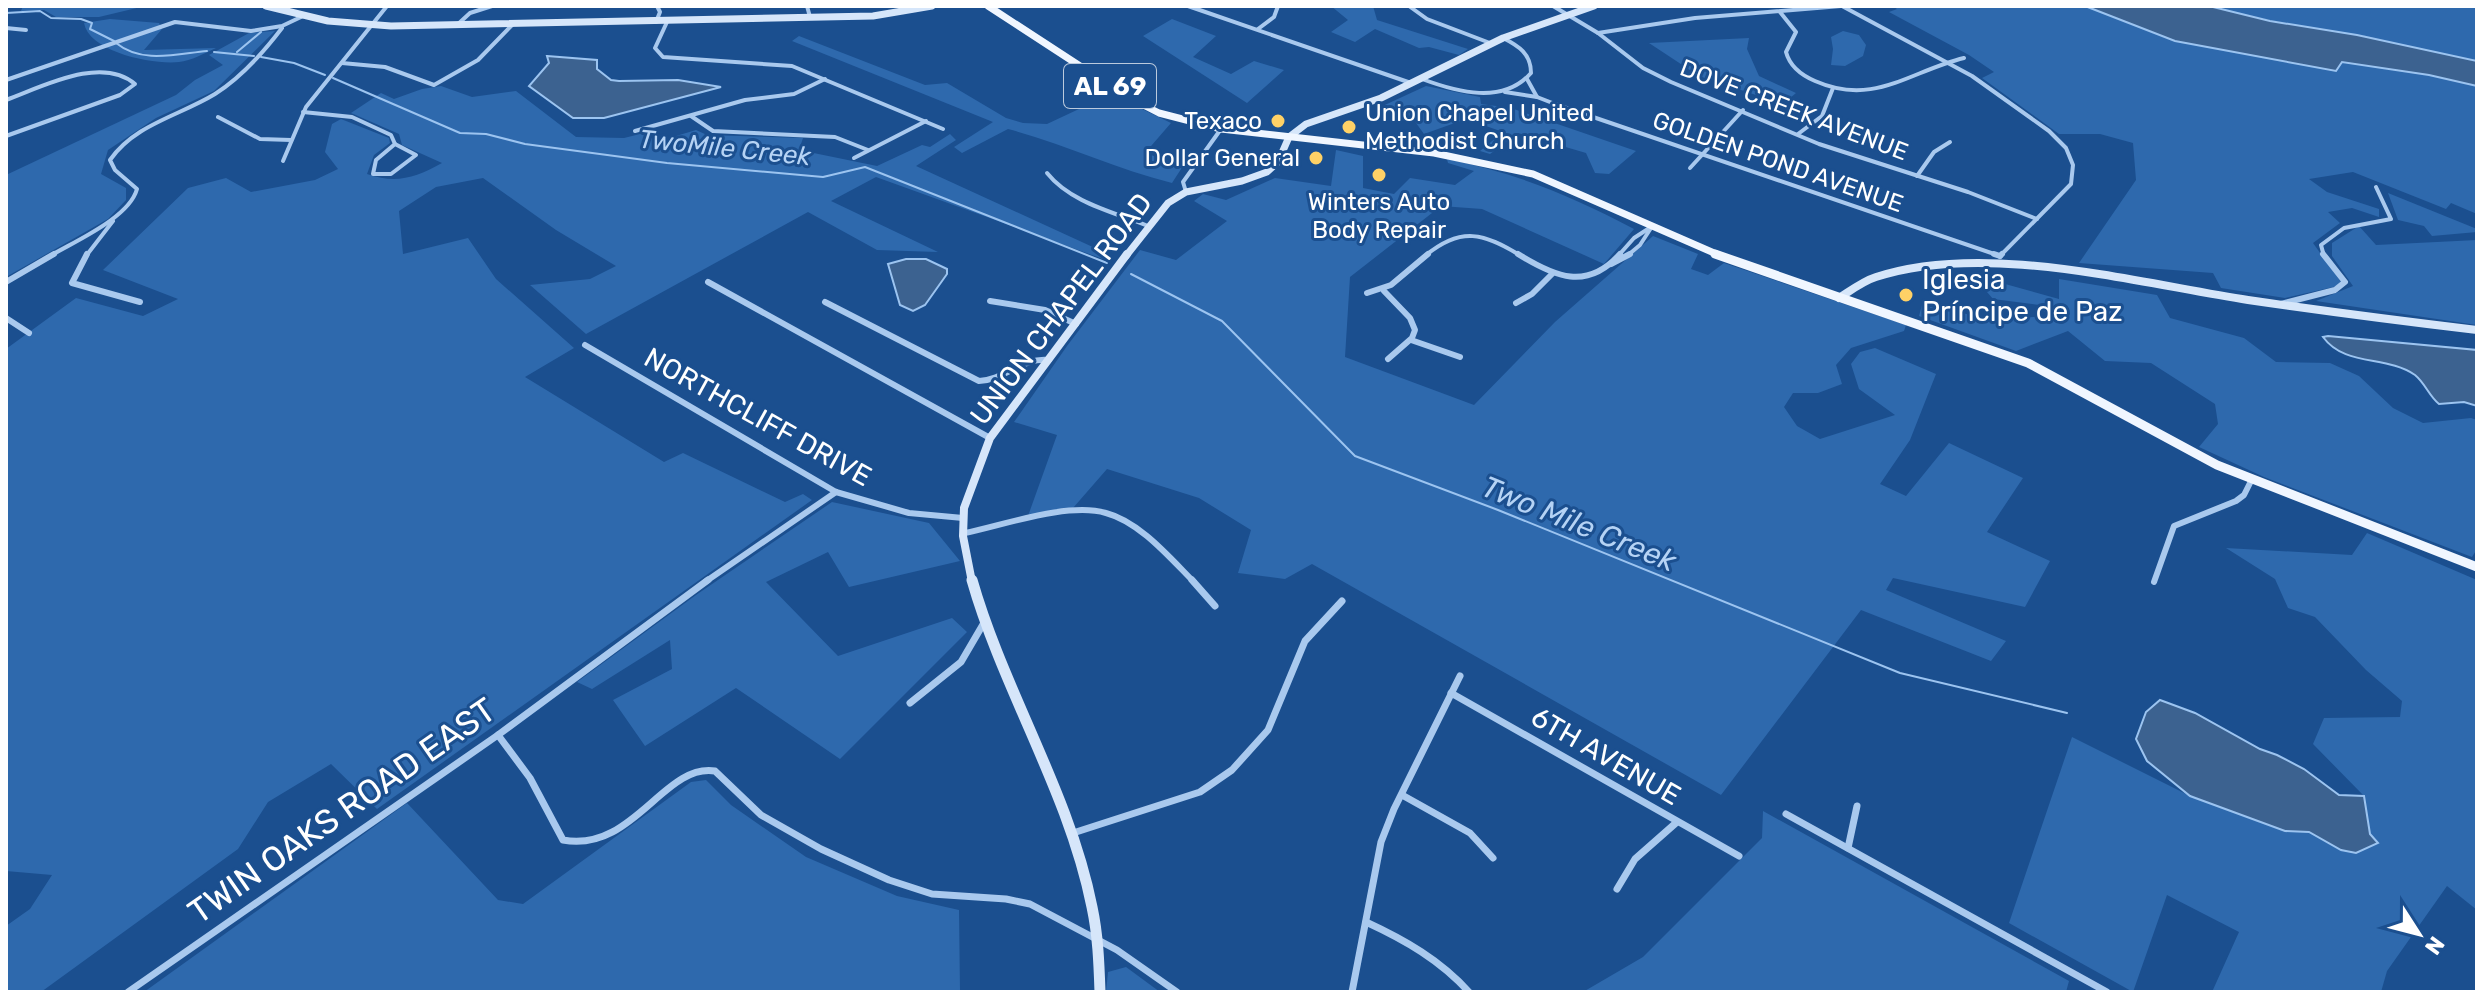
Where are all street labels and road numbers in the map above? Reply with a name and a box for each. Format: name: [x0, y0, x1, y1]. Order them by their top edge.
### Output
street label: DOVE CREEK AVENUE: [1676, 54, 1912, 166]
road number: AL 69: [1064, 64, 1156, 108]
street label: GOLDEN POND AVENUE: [1649, 106, 1907, 218]
street label: UNION CHAPEL ROAD: [963, 187, 1159, 431]
street label: NORTHCLIFF DRIVE: [639, 341, 877, 493]
street label: TWIN OAKS ROAD EAST: [180, 689, 504, 933]
street label: 6TH AVENUE: [1526, 700, 1686, 812]

